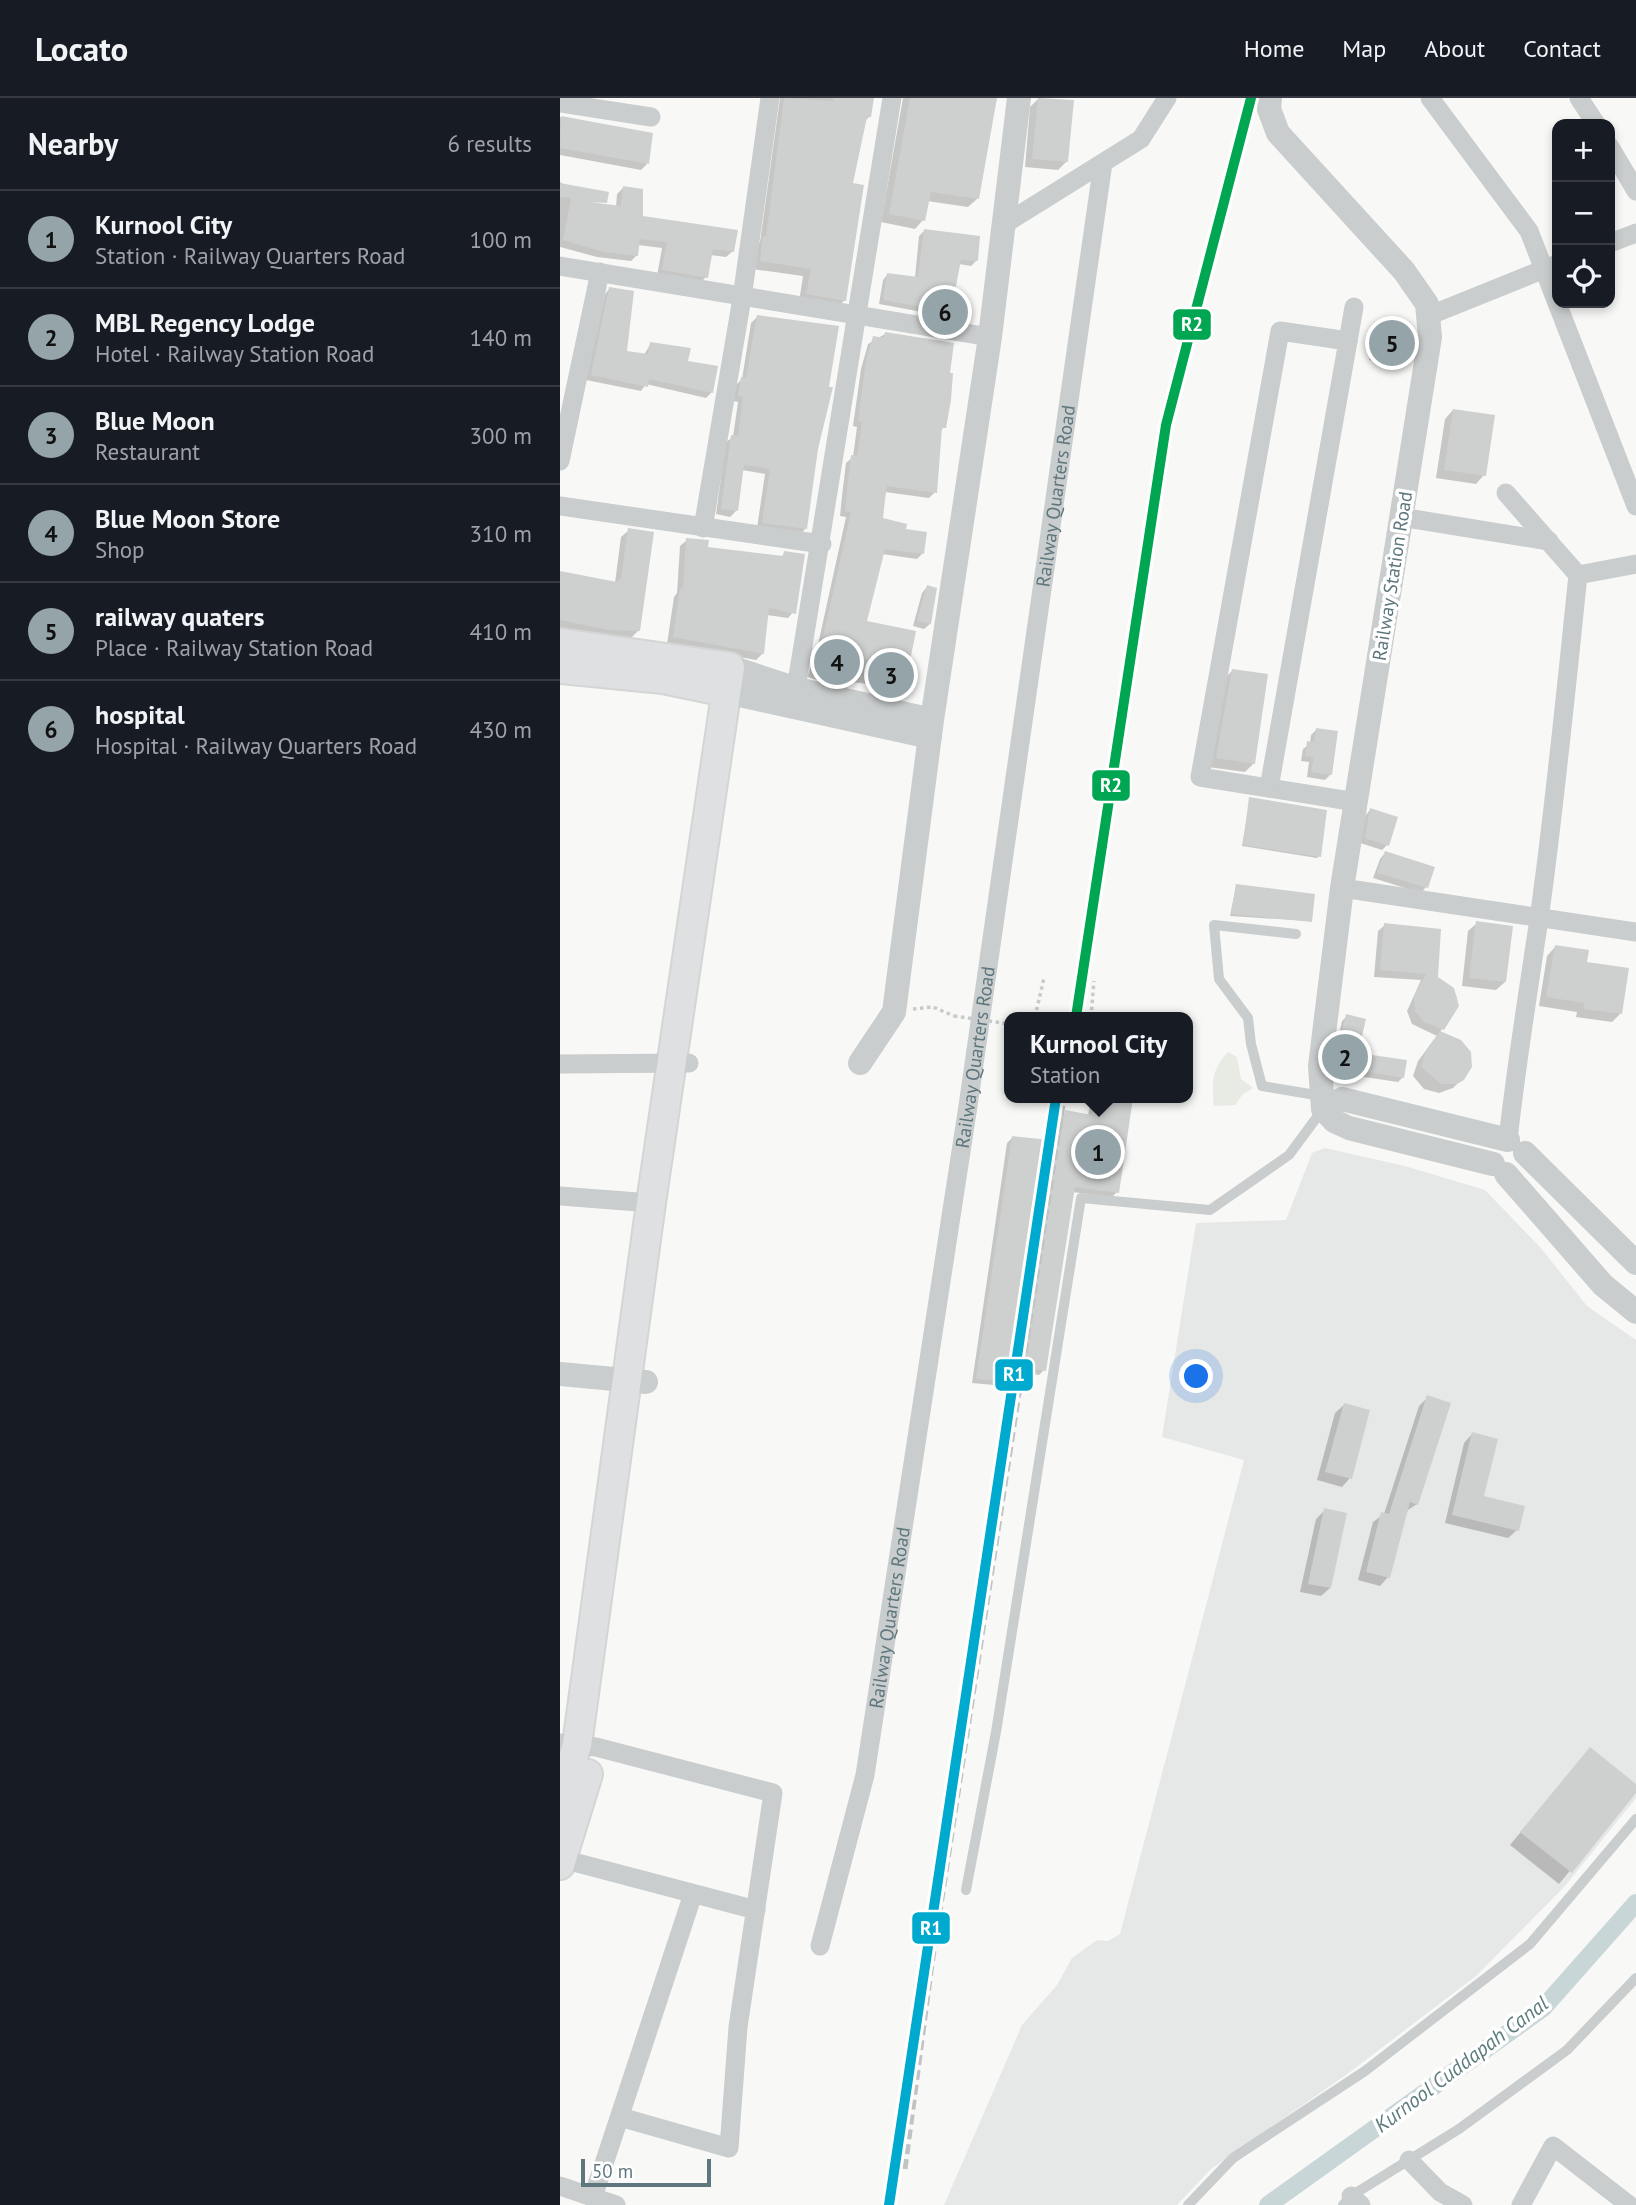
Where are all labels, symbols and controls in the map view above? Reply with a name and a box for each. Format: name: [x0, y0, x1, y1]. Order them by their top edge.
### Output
text: Locato: [35, 27, 128, 70]
text: Home: [1244, 33, 1304, 64]
text: Map: [1342, 33, 1386, 64]
text: About: [1424, 33, 1485, 64]
text: Contact: [1523, 33, 1601, 64]
map controls: [1552, 119, 1615, 308]
button: +: [1552, 119, 1615, 182]
text: Nearby: [28, 124, 118, 163]
text: 6 results: [448, 129, 532, 158]
button: −: [1552, 182, 1615, 245]
text: Kurnool City: [95, 208, 232, 241]
text: 1: [44, 225, 58, 254]
text: 100 m: [470, 225, 532, 254]
text: Station · Railway Quarters Road: [95, 241, 405, 270]
button: locate: [1552, 245, 1615, 308]
pin: 6: [922, 286, 968, 338]
text: MBL Regency Lodge: [95, 306, 315, 339]
line badge: R2: [1172, 308, 1212, 341]
text: R2: [1181, 312, 1203, 336]
pin: 5: [1369, 317, 1415, 369]
text: 2: [44, 323, 58, 352]
text: 140 m: [470, 323, 532, 352]
text: Hotel · Railway Station Road: [95, 339, 374, 368]
text: Blue Moon: [95, 404, 215, 437]
street label: Railway Quarters Road: [1030, 404, 1080, 588]
text: 3: [44, 421, 58, 450]
text: 300 m: [470, 421, 532, 450]
text: Restaurant: [95, 437, 200, 466]
street label: Railway Station Road: [1367, 490, 1417, 662]
text: Blue Moon Store: [95, 502, 280, 535]
text: 4: [44, 519, 58, 548]
text: 310 m: [470, 519, 532, 548]
text: Shop: [95, 535, 145, 564]
text: railway quaters: [95, 600, 264, 633]
text: 5: [44, 617, 58, 646]
text: 410 m: [470, 617, 532, 646]
text: Place · Railway Station Road: [95, 633, 373, 662]
pin: 4: [814, 636, 860, 688]
pin: 3: [868, 649, 914, 701]
text: hospital: [95, 698, 185, 731]
text: 6: [44, 715, 58, 744]
text: 430 m: [470, 715, 532, 744]
text: Hospital · Railway Quarters Road: [95, 731, 417, 760]
line badge: R2: [1091, 769, 1131, 802]
text: R2: [1100, 773, 1122, 797]
street label: Railway Quarters Road: [950, 965, 1000, 1150]
popup: [1004, 1012, 1193, 1103]
text: Kurnool City: [1030, 1027, 1167, 1060]
pin: 2: [1322, 1031, 1368, 1083]
text: Station: [1030, 1060, 1100, 1089]
pin: 1: [1075, 1126, 1121, 1178]
line badge: R1: [994, 1358, 1034, 1392]
your location: [1179, 1359, 1213, 1393]
text: R1: [1003, 1362, 1025, 1386]
street label: Railway Quarters Road: [863, 1525, 915, 1710]
line badge: R1: [911, 1911, 951, 1945]
text: R1: [920, 1916, 942, 1940]
water label: Kurnool Cuddapah Canal: [1369, 1990, 1554, 2138]
scale bar: [581, 2156, 710, 2188]
text: 50 m: [592, 2159, 633, 2183]

